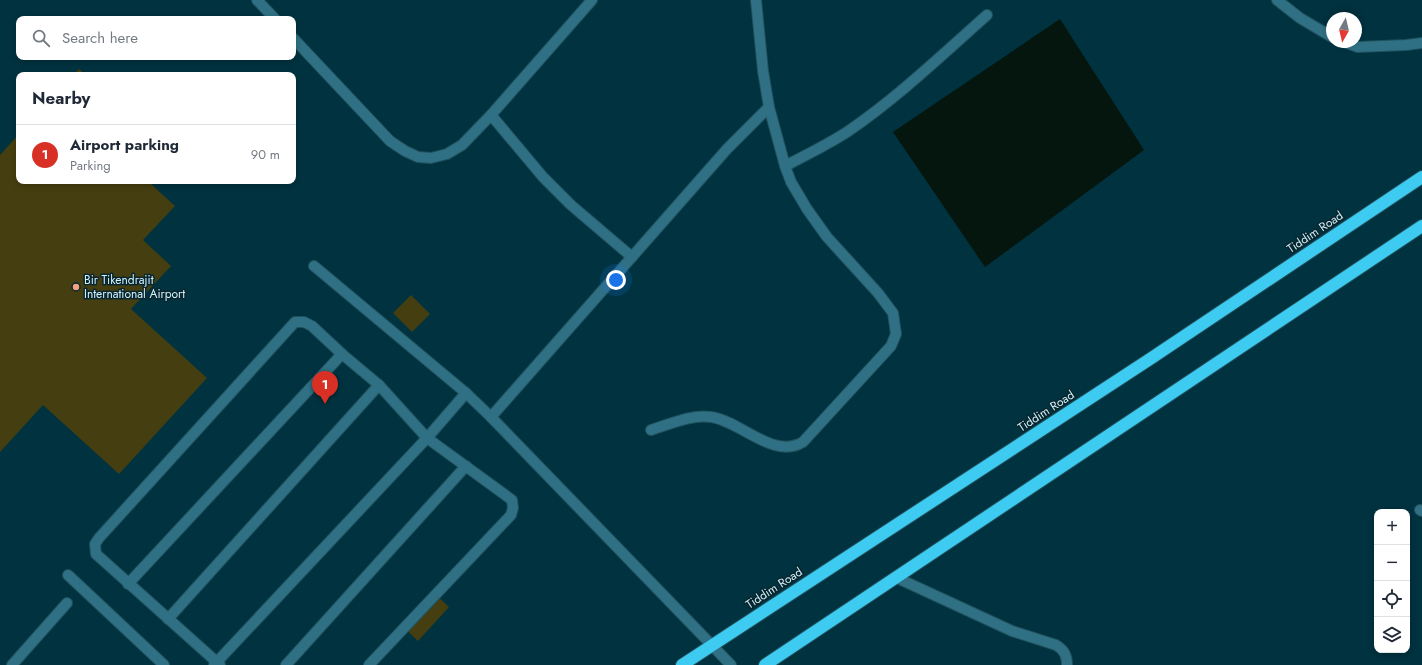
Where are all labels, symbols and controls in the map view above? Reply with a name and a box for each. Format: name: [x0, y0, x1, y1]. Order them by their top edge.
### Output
north arrow: [1326, 12, 1362, 48]
search box: [16, 16, 296, 60]
icon: search: [30, 27, 52, 49]
text: Search here: [62, 27, 138, 49]
text: Nearby: [32, 86, 90, 110]
text: Airport parking: [70, 134, 179, 156]
text: 1: [42, 145, 48, 164]
text: 90 m: [251, 145, 280, 164]
text: Parking: [70, 156, 111, 175]
street label: Tiddim Road: [1283, 207, 1347, 257]
your location: [606, 270, 626, 290]
place label: Bir Tikendrajit International Airport: [84, 271, 185, 303]
marker: Bir Tikendrajit International Airport: [71, 282, 81, 292]
pin: 1: [312, 371, 338, 404]
street label: Tiddim Road: [1014, 386, 1078, 436]
map controls: [1374, 509, 1410, 653]
button: +: [1374, 509, 1410, 545]
button: −: [1374, 545, 1410, 581]
street label: Tiddim Road: [742, 563, 806, 613]
button: locate: [1374, 581, 1410, 617]
button: layers: [1374, 617, 1410, 653]

